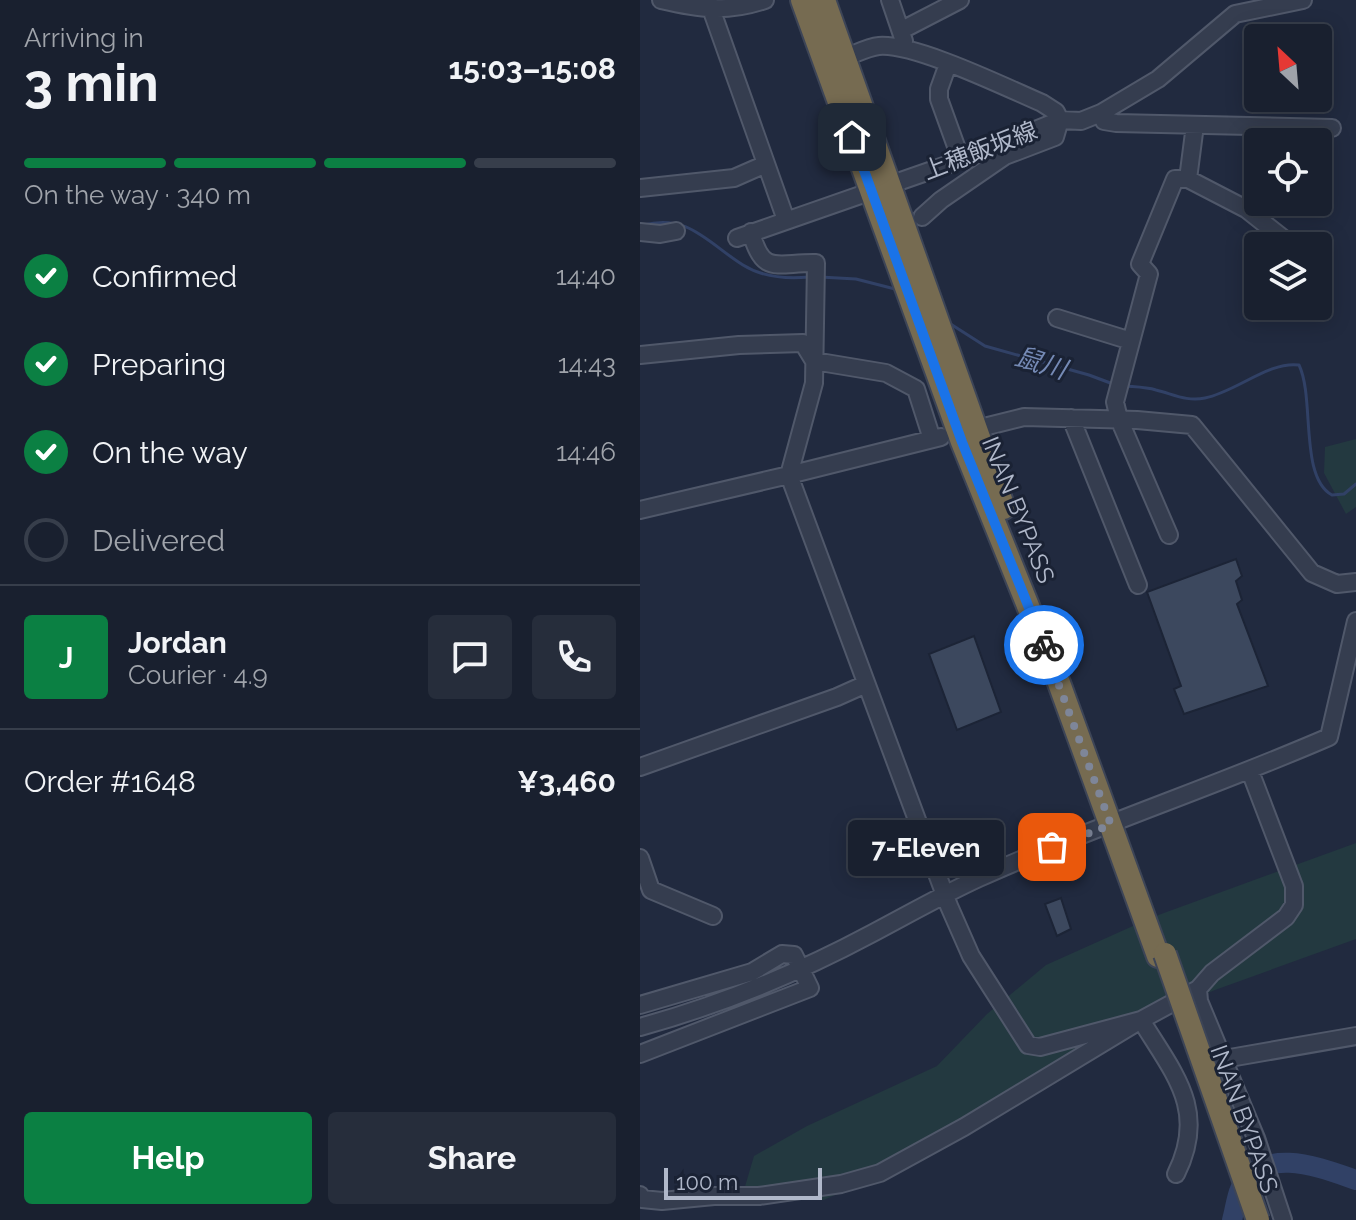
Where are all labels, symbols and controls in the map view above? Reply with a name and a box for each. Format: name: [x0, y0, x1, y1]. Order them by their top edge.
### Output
text: Arriving in: [24, 23, 144, 53]
north arrow: [1244, 24, 1332, 112]
map controls: [1244, 24, 1332, 320]
text: 15:03–15:08: [449, 51, 616, 86]
text: 3 min: [24, 52, 159, 113]
pin: [818, 103, 886, 171]
icon: home: [830, 115, 874, 159]
street label: 上穂飯坂線: [919, 115, 1041, 186]
button: locate: [1244, 128, 1332, 216]
text: On the way · 340 m: [24, 180, 251, 210]
button: layers: [1244, 232, 1332, 320]
icon: check: [24, 254, 68, 298]
text: Confirmed: [92, 259, 237, 294]
text: 14:40: [556, 261, 616, 291]
water label: 鼠川: [1012, 341, 1073, 386]
icon: check: [24, 342, 68, 386]
text: Preparing: [92, 347, 226, 382]
text: 14:43: [558, 349, 616, 379]
icon: check: [24, 430, 68, 474]
street label: INAN BYPASS: [976, 432, 1061, 587]
text: On the way: [92, 435, 248, 470]
text: 14:46: [556, 437, 616, 467]
text: Delivered: [92, 523, 225, 558]
courier: [1004, 605, 1084, 685]
button: chat: [428, 615, 512, 699]
button: phone: [532, 615, 616, 699]
icon: bike: [1022, 623, 1066, 667]
text: Jordan: [128, 625, 227, 660]
text: J: [59, 640, 73, 675]
text: Courier · 4.9: [128, 660, 268, 690]
text: Order #1648: [24, 764, 196, 799]
text: ¥3,460: [517, 764, 616, 799]
pin: [1018, 813, 1086, 881]
callout: 7-Eleven: [848, 819, 1004, 875]
icon: bag: [1030, 825, 1074, 869]
text: 7-Eleven: [871, 833, 981, 863]
street label: INAN BYPASS: [1204, 1041, 1285, 1197]
button: Help: [24, 1112, 312, 1204]
button: Share: [328, 1112, 616, 1204]
scale bar: [664, 1164, 822, 1200]
text: 100 m: [676, 1169, 738, 1195]

